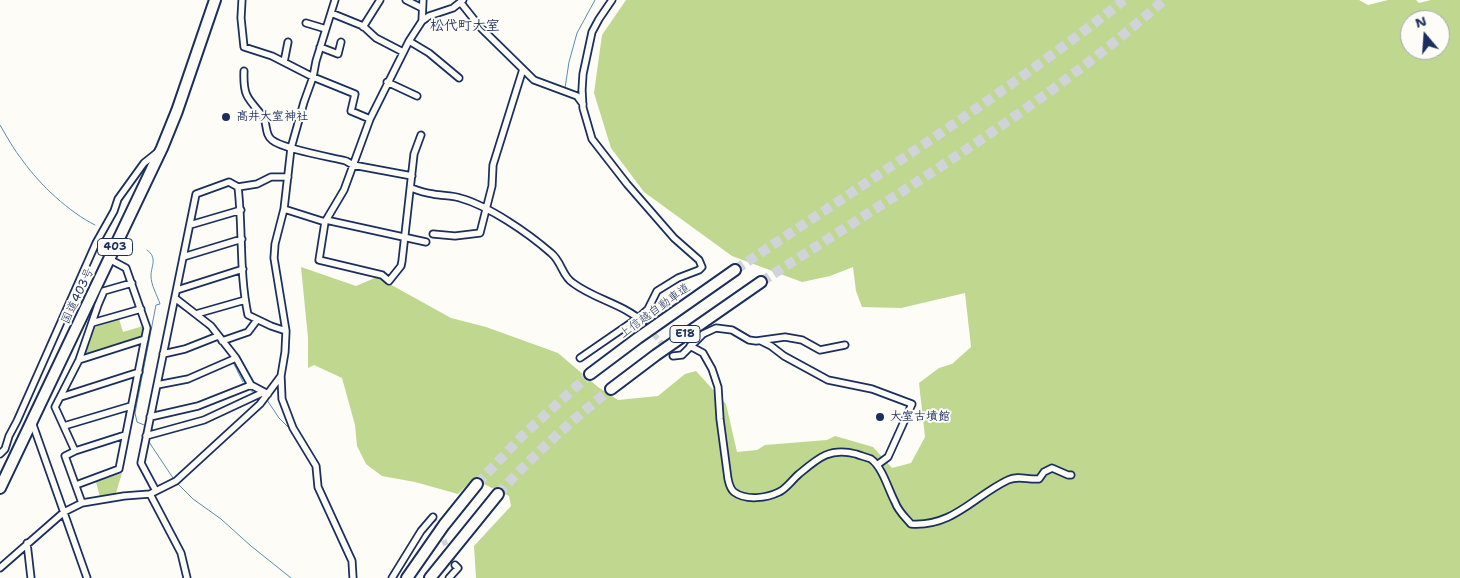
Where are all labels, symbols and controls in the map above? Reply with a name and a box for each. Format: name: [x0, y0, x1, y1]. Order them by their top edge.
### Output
north arrow: [1400, 10, 1450, 60]
text: N: [1413, 11, 1429, 32]
district label: 松代町大室: [430, 18, 500, 34]
place label: 髙井大室神社: [236, 110, 308, 124]
marker: 髙井大室神社: [220, 111, 232, 123]
road number: 403: [98, 238, 132, 256]
street label: 国道403号: [59, 266, 97, 326]
street label: 上信越自動車道: [617, 280, 693, 342]
road number: E18: [670, 326, 700, 342]
place label: 大室古墳館: [890, 410, 950, 424]
marker: 大室古墳館: [874, 411, 886, 423]

